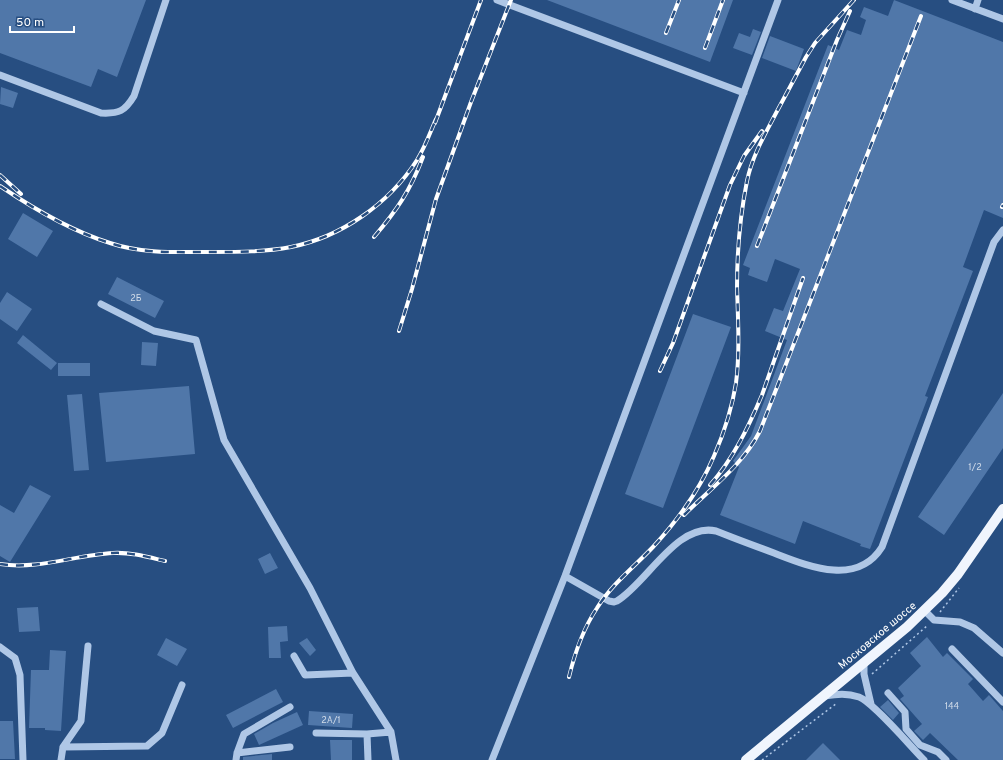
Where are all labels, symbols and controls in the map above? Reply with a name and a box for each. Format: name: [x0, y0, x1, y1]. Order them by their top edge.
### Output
scale bar: [10, 8, 74, 34]
text: 50 m: [16, 15, 44, 31]
house number: 2Б: [130, 293, 142, 304]
house number: 1/2: [968, 462, 982, 473]
street label: Московское шоссе: [836, 599, 920, 673]
house number: 144: [945, 701, 960, 712]
house number: 2А/1: [321, 715, 341, 726]

